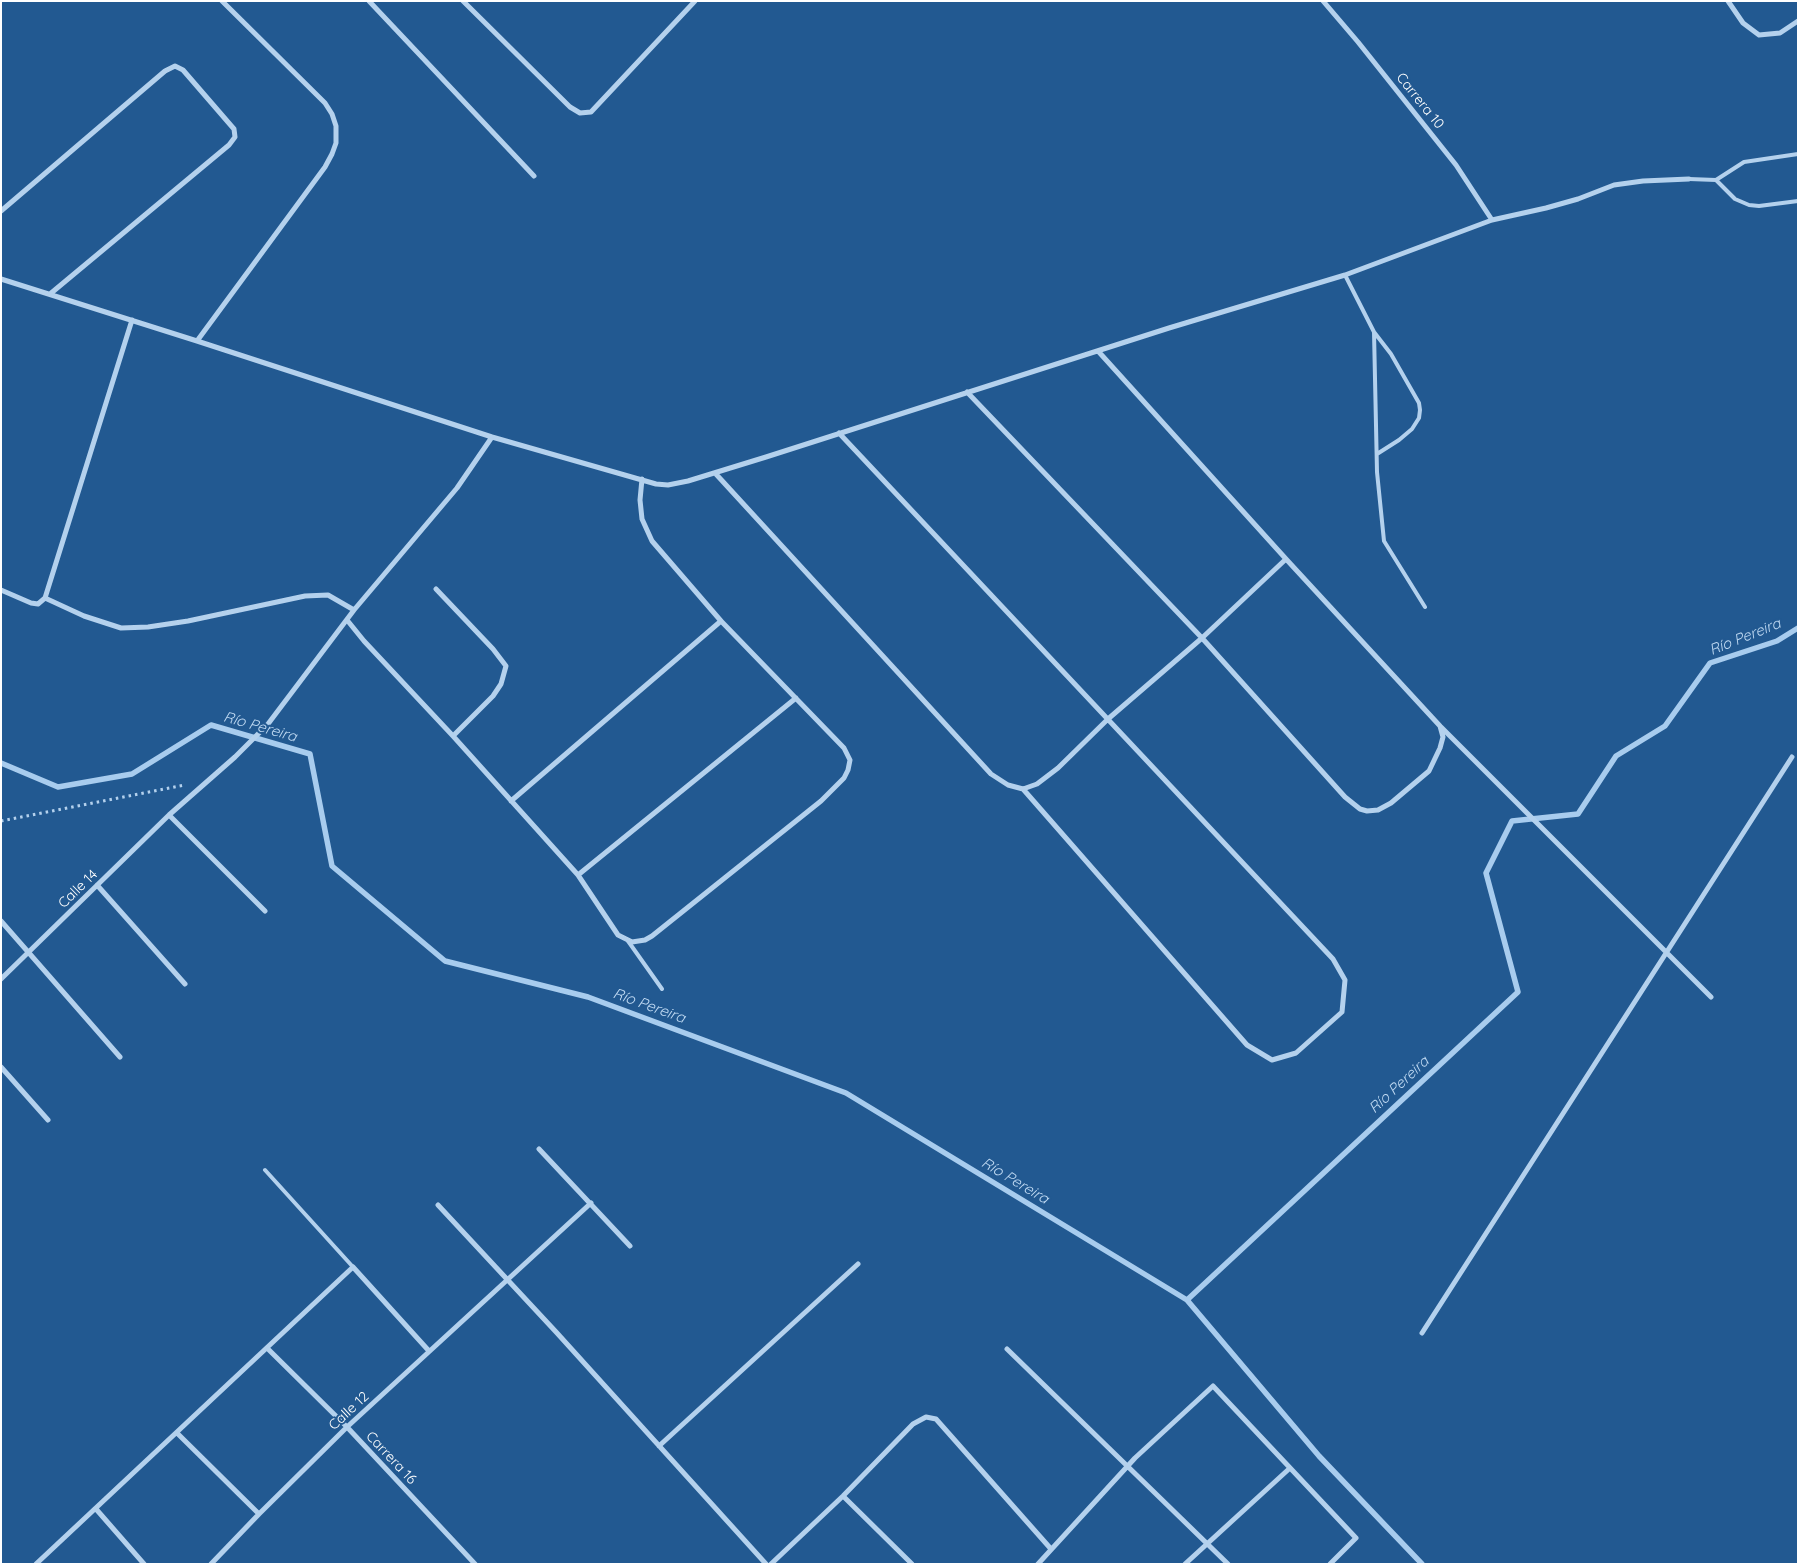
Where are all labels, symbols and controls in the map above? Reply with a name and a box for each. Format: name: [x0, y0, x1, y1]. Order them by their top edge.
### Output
street label: Carrera 10: [1392, 70, 1448, 132]
water label: Río Pereira: [1707, 615, 1783, 659]
water label: Río Pereira: [221, 708, 299, 746]
street label: Calle 14: [55, 866, 101, 912]
water label: Río Pereira: [610, 985, 688, 1027]
water label: Río Pereira: [1365, 1053, 1433, 1117]
water label: Río Pereira: [978, 1154, 1052, 1208]
street label: Calle 12: [326, 1388, 372, 1434]
street label: Carrera 16: [362, 1428, 420, 1488]

